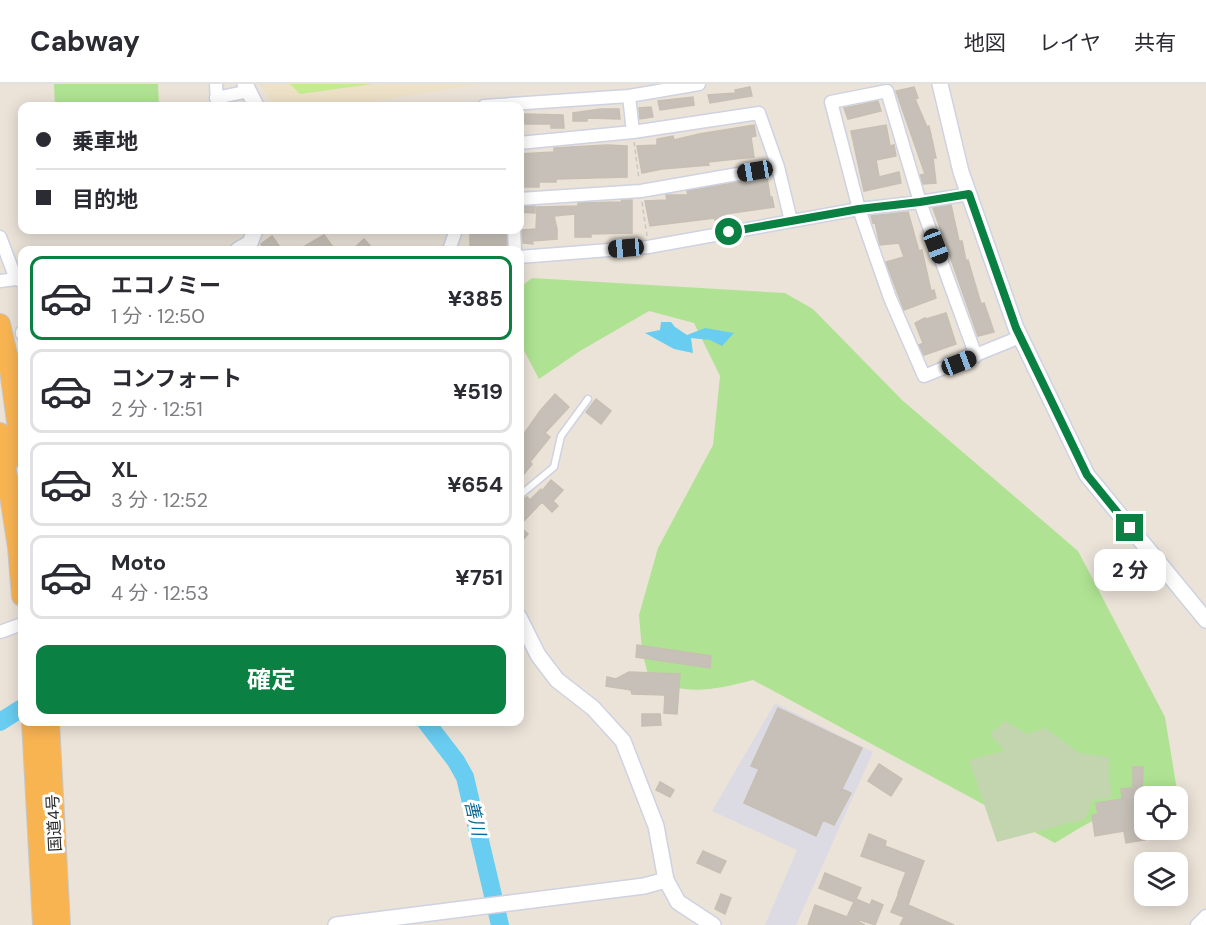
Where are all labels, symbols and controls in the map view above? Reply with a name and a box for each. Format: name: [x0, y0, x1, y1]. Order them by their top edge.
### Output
text: Cabway: [30, 23, 140, 60]
text: 地図: [964, 29, 1006, 57]
text: レイヤ: [1039, 29, 1101, 57]
text: 共有: [1134, 29, 1176, 57]
text: 乗車地: [72, 127, 138, 156]
car: [736, 159, 774, 183]
text: 目的地: [72, 185, 138, 214]
route start: [715, 218, 742, 245]
car: [921, 226, 951, 266]
car: [607, 237, 645, 259]
icon: car: [39, 271, 93, 325]
text: エコノミー: [111, 271, 221, 300]
text: ¥385: [448, 284, 503, 313]
text: 1 分 · 12:50: [111, 303, 205, 329]
car: [939, 348, 979, 378]
icon: car: [39, 364, 93, 418]
text: コンフォート: [111, 364, 242, 393]
text: ¥519: [453, 377, 503, 406]
text: 2 分 · 12:51: [111, 396, 203, 422]
text: XL: [111, 455, 138, 484]
icon: car: [39, 457, 93, 511]
text: ¥654: [447, 470, 503, 499]
text: 3 分 · 12:52: [111, 487, 208, 513]
route end: [1116, 514, 1143, 541]
text: Moto: [111, 548, 166, 577]
callout: 2 分: [1094, 549, 1166, 591]
icon: car: [39, 550, 93, 604]
text: 2 分: [1112, 557, 1148, 583]
text: ¥751: [455, 563, 503, 592]
text: 4 分 · 12:53: [111, 580, 209, 606]
button: 確定: [36, 645, 506, 714]
map controls: [1134, 786, 1188, 906]
button: locate: [1134, 786, 1188, 840]
street label: 国道4号: [42, 794, 66, 852]
water label: 善川: [459, 798, 491, 840]
button: layers: [1134, 852, 1188, 906]

